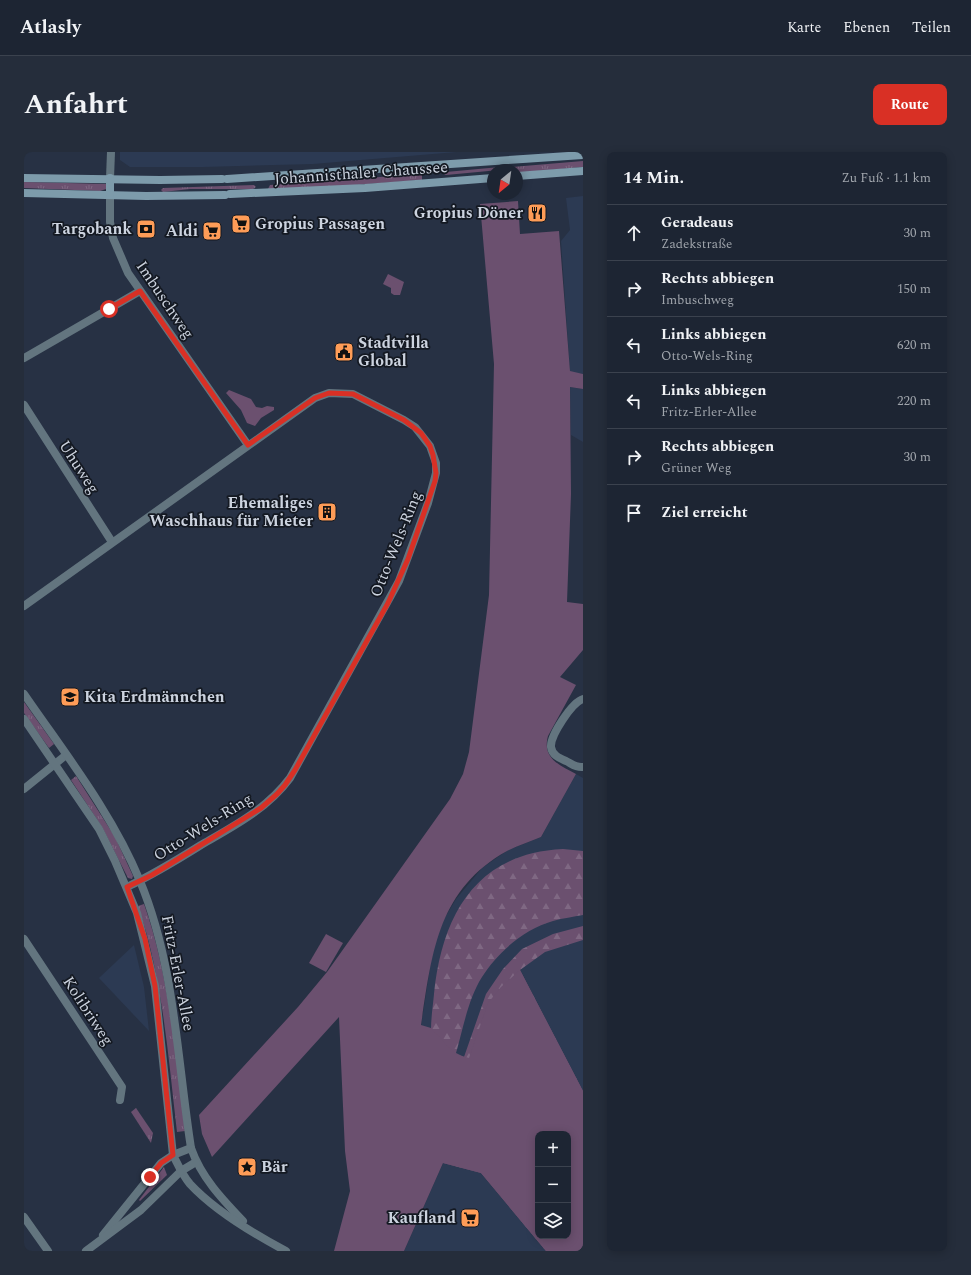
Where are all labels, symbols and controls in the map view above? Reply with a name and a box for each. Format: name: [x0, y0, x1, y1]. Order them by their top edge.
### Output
text: Atlasly: [20, 13, 81, 42]
text: Karte: [787, 17, 821, 38]
text: Ebenen: [843, 17, 890, 38]
text: Teilen: [912, 17, 951, 38]
text: Anfahrt: [24, 83, 128, 126]
button: Route: [873, 84, 947, 125]
street label: Johannisthaler Chaussee: [273, 155, 449, 191]
north arrow: [487, 164, 523, 200]
text: 14 Min.: [623, 165, 684, 191]
text: Zu Fuß · 1.1 km: [841, 168, 931, 188]
place label: Gropius Döner: [414, 201, 523, 225]
restaurant icon: Gropius Döner: [526, 202, 548, 224]
text: Geradeaus: [661, 211, 733, 234]
place label: Gropius Passagen: [255, 212, 385, 236]
supermarket icon: Gropius Passagen: [230, 213, 252, 235]
place label: Targobank: [52, 217, 132, 241]
bank icon: Targobank: [135, 218, 157, 240]
place label: Aldi: [166, 219, 198, 243]
supermarket icon: Aldi: [201, 220, 223, 242]
icon: ahead: [623, 222, 645, 244]
text: 30 m: [904, 223, 931, 243]
text: Zadekstraße: [661, 234, 732, 254]
street label: Imbuschweg: [130, 256, 200, 344]
text: Rechts abbiegen: [661, 267, 774, 290]
icon: right: [623, 278, 645, 300]
text: 150 m: [897, 279, 931, 299]
text: Imbuschweg: [661, 290, 734, 310]
route start: [100, 300, 118, 318]
text: Links abbiegen: [661, 323, 766, 346]
place label: Stadtvilla Global: [358, 331, 430, 373]
icon: left: [623, 334, 645, 356]
text: 620 m: [897, 335, 931, 355]
public building icon: Stadtvilla Global: [333, 341, 355, 363]
text: Otto-Wels-Ring: [661, 346, 753, 366]
text: Links abbiegen: [661, 379, 766, 402]
icon: left: [623, 390, 645, 412]
text: 220 m: [897, 391, 931, 411]
text: Fritz-Erler-Allee: [661, 402, 757, 422]
street label: Uhuweg: [53, 435, 105, 499]
text: Rechts abbiegen: [661, 435, 774, 458]
icon: right: [623, 446, 645, 468]
text: 30 m: [904, 447, 931, 467]
text: Grüner Weg: [661, 458, 732, 478]
street label: Otto-Wels-Ring: [364, 487, 428, 601]
place label: Ehemaliges Waschhaus für Mieter: [149, 491, 313, 533]
building icon: Ehemaliges Waschhaus für Mieter: [316, 501, 338, 523]
text: Ziel erreicht: [661, 501, 747, 524]
icon: arrive: [623, 502, 645, 524]
place label: Kita Erdmännchen: [84, 685, 225, 709]
school or university icon: Kita Erdmännchen: [59, 686, 81, 708]
street label: Otto-Wels-Ring: [149, 787, 257, 867]
street label: Fritz-Erler-Allee: [155, 913, 201, 1033]
street label: Kolibriweg: [57, 972, 119, 1050]
map controls: [535, 1131, 571, 1239]
button: +: [535, 1131, 571, 1167]
place label: Bär: [261, 1155, 288, 1179]
place icon: Bär: [236, 1156, 258, 1178]
button: −: [535, 1167, 571, 1203]
route end: [141, 1168, 159, 1186]
button: layers: [535, 1203, 571, 1239]
place label: Kaufland: [388, 1206, 456, 1230]
supermarket icon: Kaufland: [459, 1207, 481, 1229]

